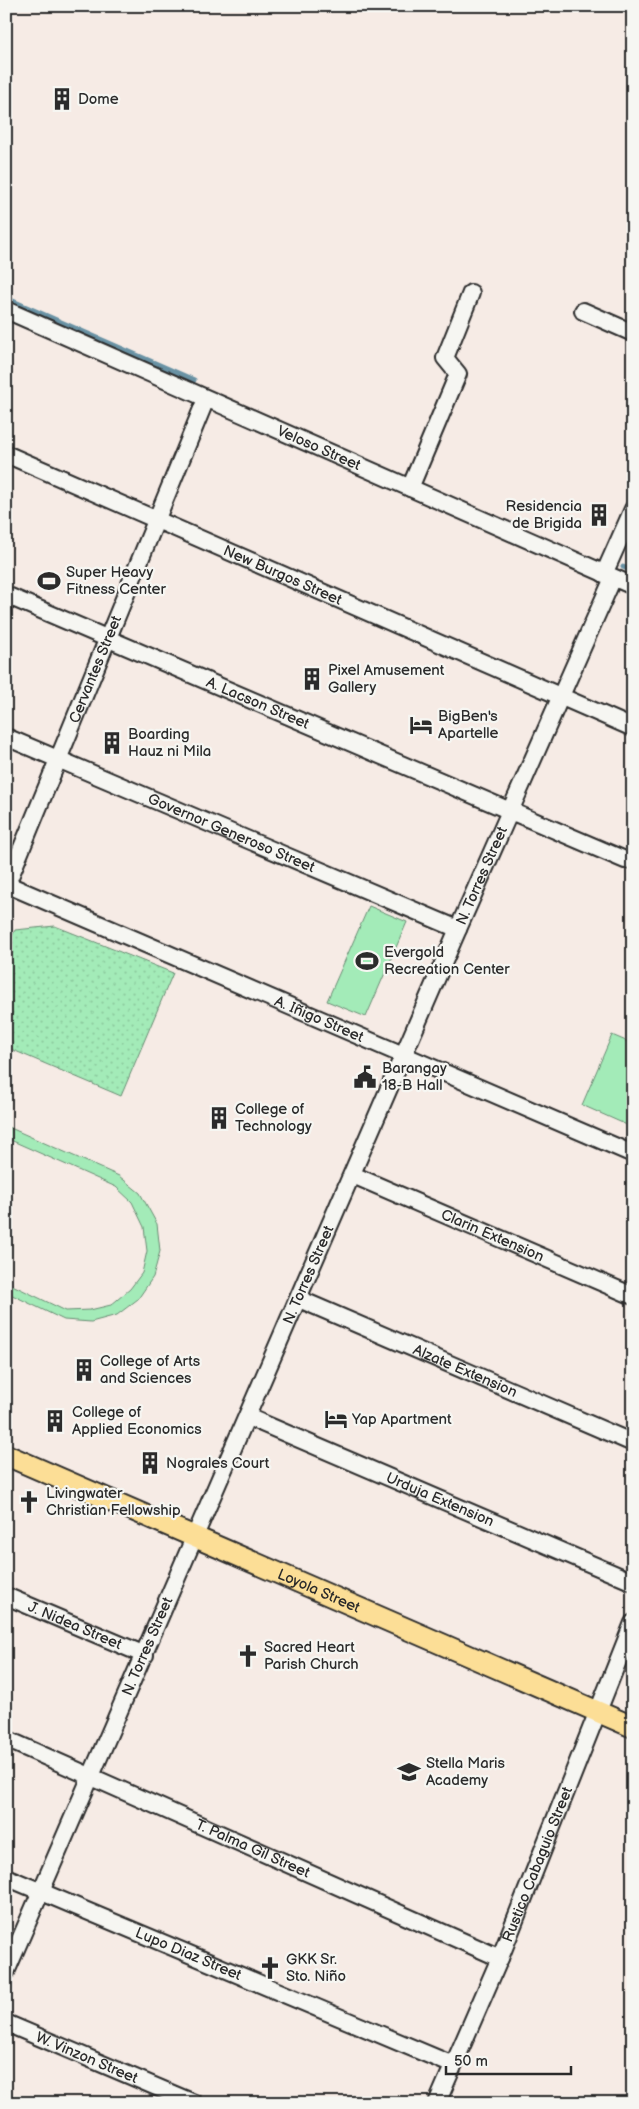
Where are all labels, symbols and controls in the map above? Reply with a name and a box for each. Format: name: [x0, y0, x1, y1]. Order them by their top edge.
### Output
building icon: Dome: [49, 86, 75, 112]
place label: Dome: [78, 90, 119, 109]
street label: Veloso Street: [274, 421, 364, 475]
place label: Residencia de Brigida: [506, 497, 582, 533]
building icon: Residencia de Brigida: [586, 502, 612, 528]
street label: New Burgos Street: [220, 541, 345, 610]
place label: Super Heavy Fitness Center: [66, 563, 166, 599]
sports icon: Super Heavy Fitness Center: [36, 568, 62, 594]
street label: Cervantes Street: [65, 613, 126, 726]
place label: Pixel Amusement Gallery: [328, 661, 445, 697]
building icon: Pixel Amusement Gallery: [299, 666, 325, 692]
street label: A. Lacson Street: [203, 673, 312, 734]
place label: BigBen's Apartelle: [438, 707, 499, 743]
hotel icon: BigBen's Apartelle: [408, 712, 434, 738]
place label: Boarding Hauz ni Mila: [128, 725, 211, 761]
building icon: Boarding Hauz ni Mila: [99, 730, 125, 756]
street label: Governor Generoso Street: [145, 789, 318, 877]
street label: N. Torres Street: [452, 823, 512, 928]
place label: Evergold Recreation Center: [384, 943, 510, 979]
sports icon: Evergold Recreation Center: [354, 948, 380, 974]
street label: A. Iñigo Street: [272, 992, 367, 1047]
place label: Barangay 18-B Hall: [382, 1059, 447, 1095]
public building icon: Barangay 18-B Hall: [352, 1064, 378, 1090]
place label: College of Technology: [235, 1100, 312, 1136]
building icon: College of Technology: [206, 1105, 232, 1131]
street label: Clarin Extension: [438, 1205, 547, 1266]
street label: N. Torres Street: [279, 1222, 339, 1327]
street label: Alzate Extension: [410, 1340, 520, 1402]
place label: College of Arts and Sciences: [100, 1352, 201, 1388]
building icon: College of Arts and Sciences: [71, 1357, 97, 1383]
place label: College of Applied Economics: [72, 1403, 202, 1439]
hotel icon: Yap Apartment: [323, 1406, 349, 1432]
building icon: College of Applied Economics: [42, 1408, 68, 1434]
place label: Yap Apartment: [351, 1410, 452, 1429]
building icon: Nograles Court: [137, 1450, 163, 1476]
place label: Nograles Court: [166, 1454, 270, 1473]
street label: Urduja Extension: [383, 1468, 497, 1531]
place label: Livingwater Christian Fellowship: [46, 1484, 181, 1520]
church icon: Livingwater Christian Fellowship: [16, 1489, 42, 1515]
street label: Loyola Street: [274, 1565, 363, 1618]
street label: N. Torres Street: [118, 1594, 178, 1699]
street label: J. Nidea Street: [25, 1597, 125, 1654]
place label: Sacred Heart Parish Church: [264, 1638, 359, 1674]
church icon: Sacred Heart Parish Church: [235, 1643, 261, 1669]
place label: Stella Maris Academy: [426, 1754, 506, 1790]
school or university icon: Stella Maris Academy: [396, 1759, 422, 1785]
street label: Rustico Cabaguio Street: [498, 1784, 577, 1945]
street label: T. Palma Gil Street: [192, 1815, 313, 1883]
street label: Lupo Diaz Street: [132, 1923, 245, 1985]
place label: GKK Sr. Sto. Niño: [286, 1950, 346, 1986]
church icon: GKK Sr. Sto. Niño: [257, 1955, 283, 1981]
street label: W. Vinzon Street: [33, 2028, 141, 2088]
scale bar: [446, 2044, 572, 2076]
text: 50 m: [454, 2052, 488, 2071]

